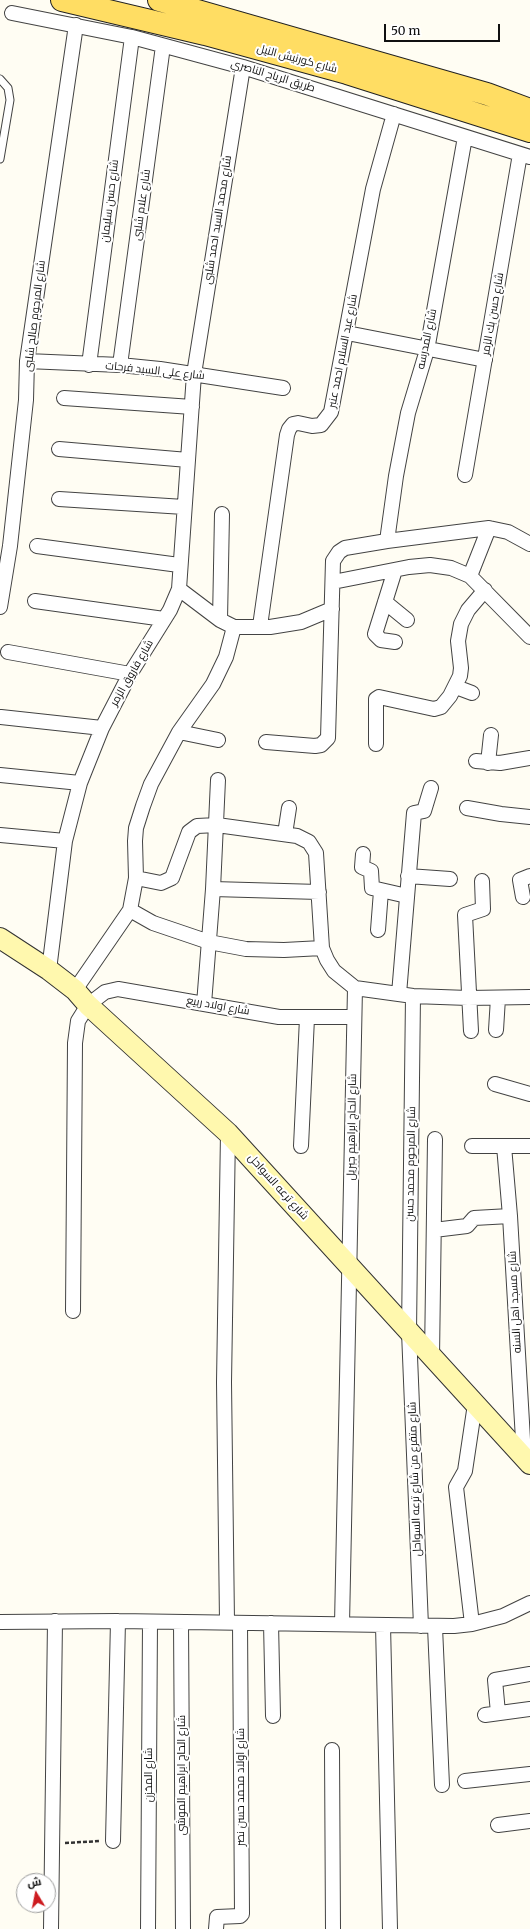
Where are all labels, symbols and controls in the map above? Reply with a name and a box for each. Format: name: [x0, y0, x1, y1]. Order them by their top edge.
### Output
scale bar: [386, 16, 502, 42]
text: 50 m: [391, 23, 420, 38]
street label: شارع كورنيش النيل: [255, 42, 339, 76]
street label: طريق الرياح الناصري: [229, 57, 317, 95]
street label: شارع محمد السيد احمد شلبى: [201, 155, 235, 285]
street label: شارع حسن سليمان: [98, 159, 122, 243]
street label: شارع علام شلبى: [130, 168, 154, 242]
street label: شارع المرحوم صالح شلبى: [22, 260, 48, 372]
street label: شارع حسن بك الزمر: [479, 272, 507, 356]
street label: شارع عبد السلام احمد عنبر: [325, 293, 361, 409]
street label: شارع المدرسه: [414, 308, 440, 370]
street label: شارع على السيد فرحات: [105, 359, 205, 383]
street label: شارع فاروق الزمر: [108, 637, 156, 709]
street label: شارع اولاد ربيع: [185, 994, 251, 1018]
street label: شارع الحاج ابراهيم جبريل: [344, 1073, 360, 1181]
street label: شارع المرحوم محمد حسن: [403, 1106, 419, 1222]
street label: شارع ترعه السواحل: [245, 1151, 311, 1223]
street label: شارع مسجد اهل السنه: [506, 1250, 524, 1354]
street label: شارع متفرع من شارع ترعه السواحل: [406, 1401, 424, 1557]
street label: شارع الحاج ابراهيم الموشى: [175, 1715, 189, 1835]
street label: شارع اولاد محمد حسن نصر: [234, 1728, 248, 1846]
street label: شارع المخزن: [142, 1748, 156, 1802]
north arrow: [16, 1873, 56, 1913]
text: ش: [26, 1874, 42, 1890]

